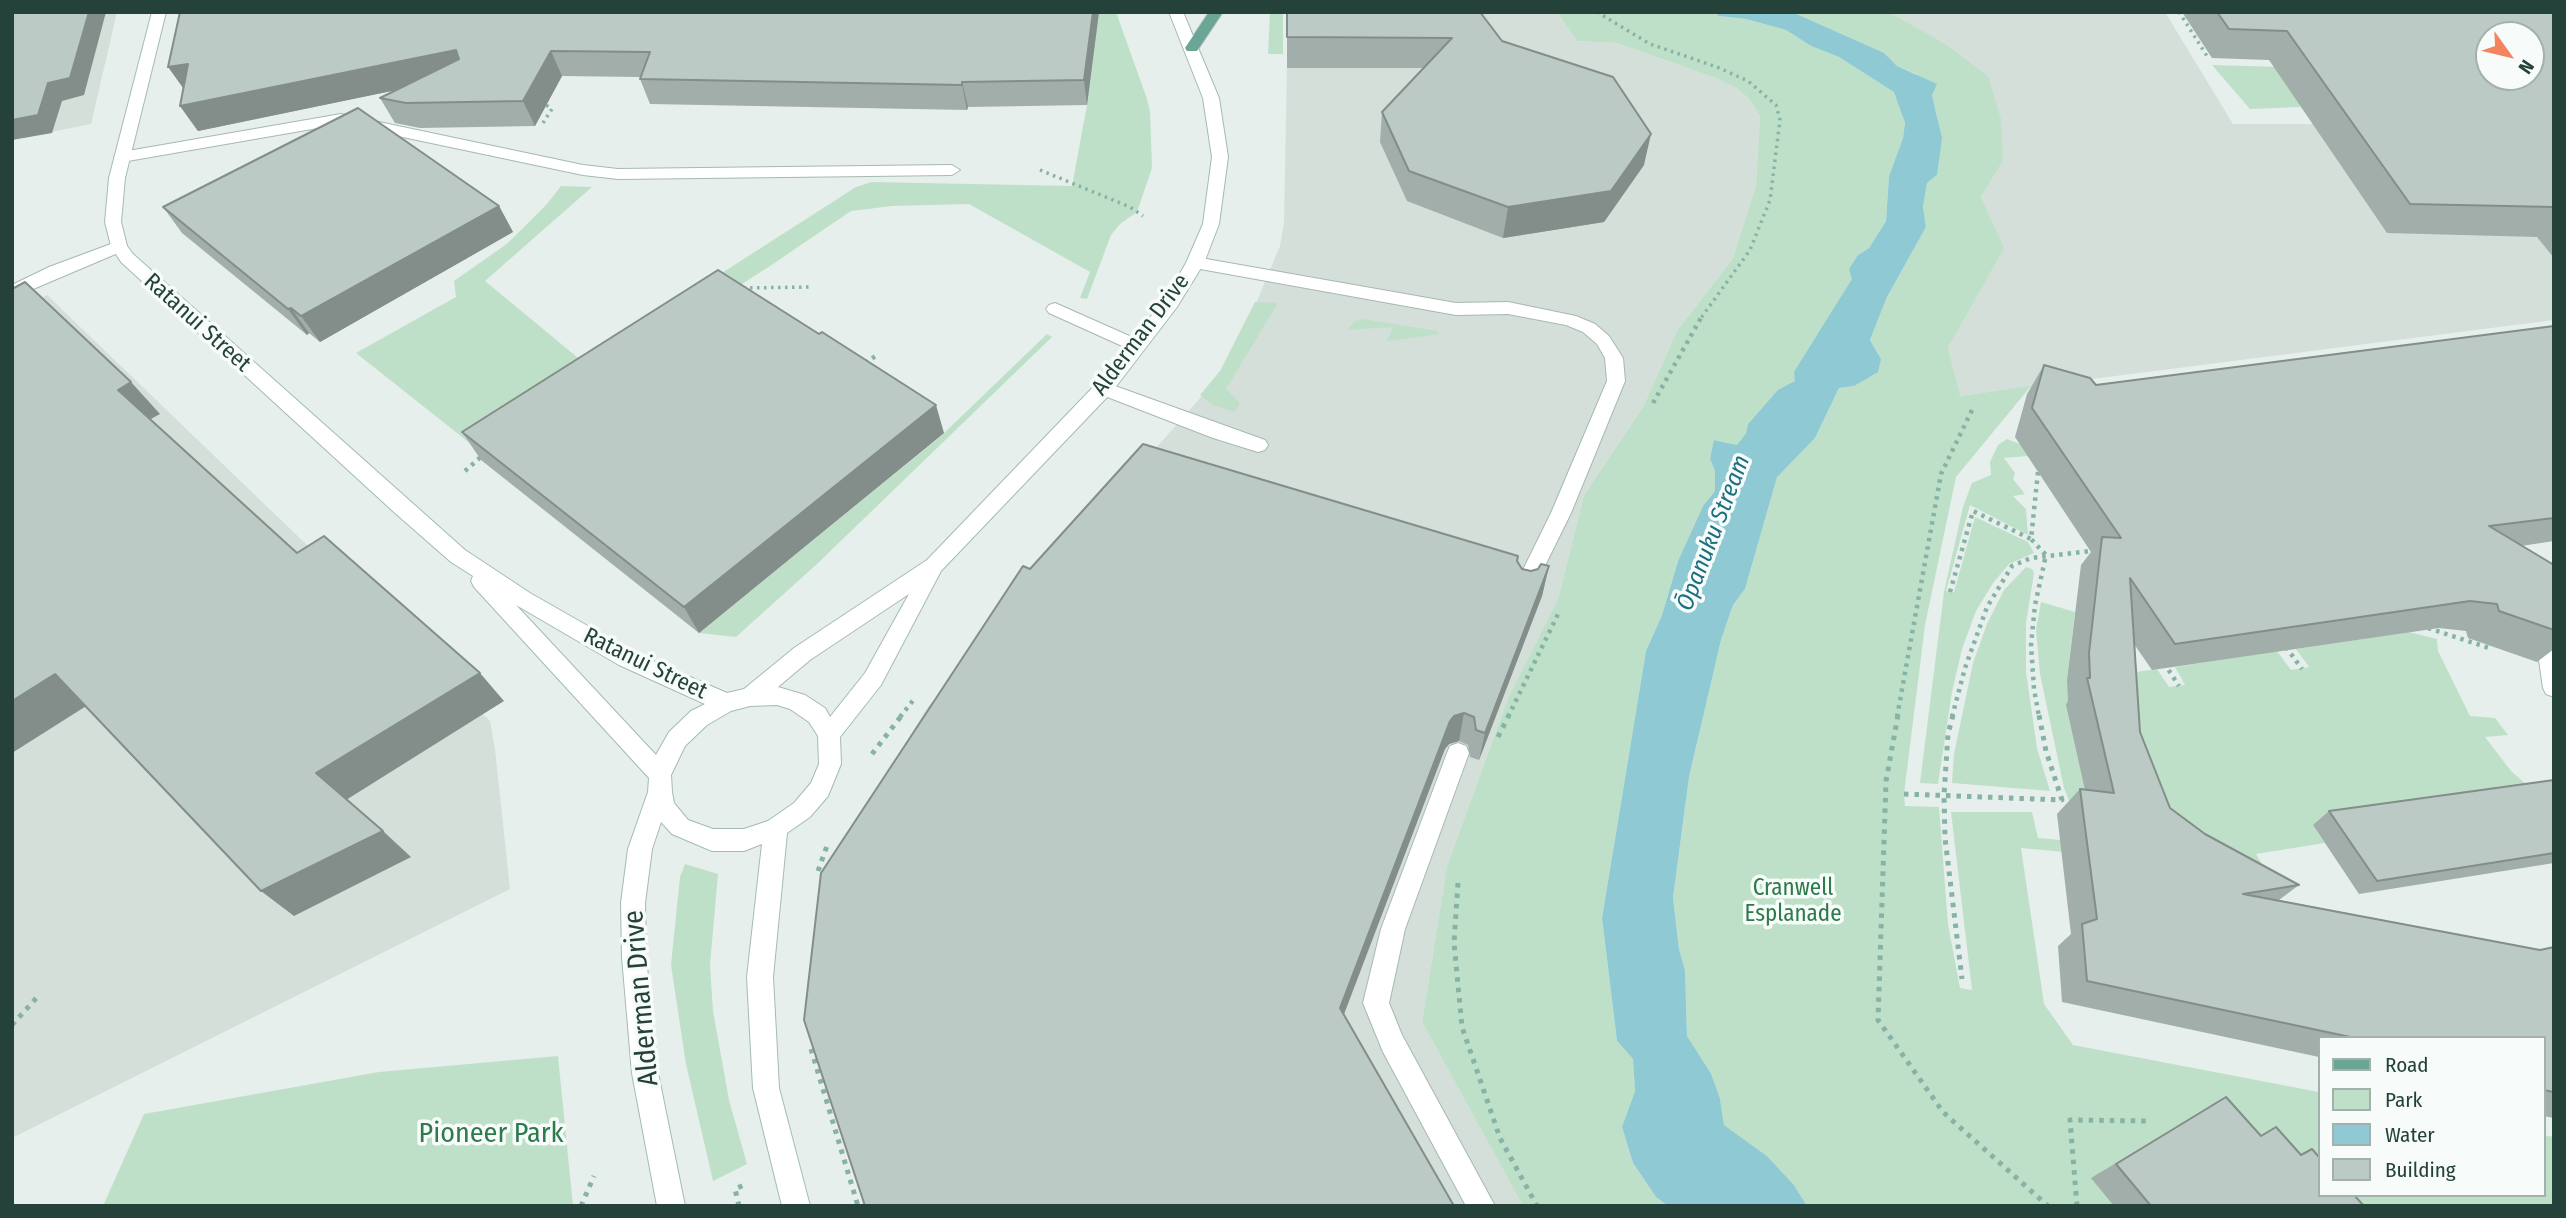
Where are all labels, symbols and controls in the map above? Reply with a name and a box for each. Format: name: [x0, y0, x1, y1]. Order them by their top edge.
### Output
north arrow: [2475, 21, 2545, 91]
text: N: [2513, 56, 2539, 78]
street label: Ratanui Street: [138, 268, 256, 378]
street label: Alderman Drive: [1086, 269, 1196, 401]
water label: Ōpanuku Stream: [1671, 451, 1757, 615]
street label: Ratanui Street: [579, 622, 711, 706]
park label: Cranwell Esplanade: [1744, 875, 1842, 929]
street label: Alderman Drive: [618, 909, 666, 1087]
legend: [2318, 1036, 2545, 1197]
text: Road: [2385, 1052, 2429, 1078]
text: Park: [2385, 1087, 2422, 1113]
park label: Pioneer Park: [419, 1117, 563, 1151]
text: Water: [2385, 1122, 2435, 1148]
text: Building: [2385, 1157, 2456, 1183]

